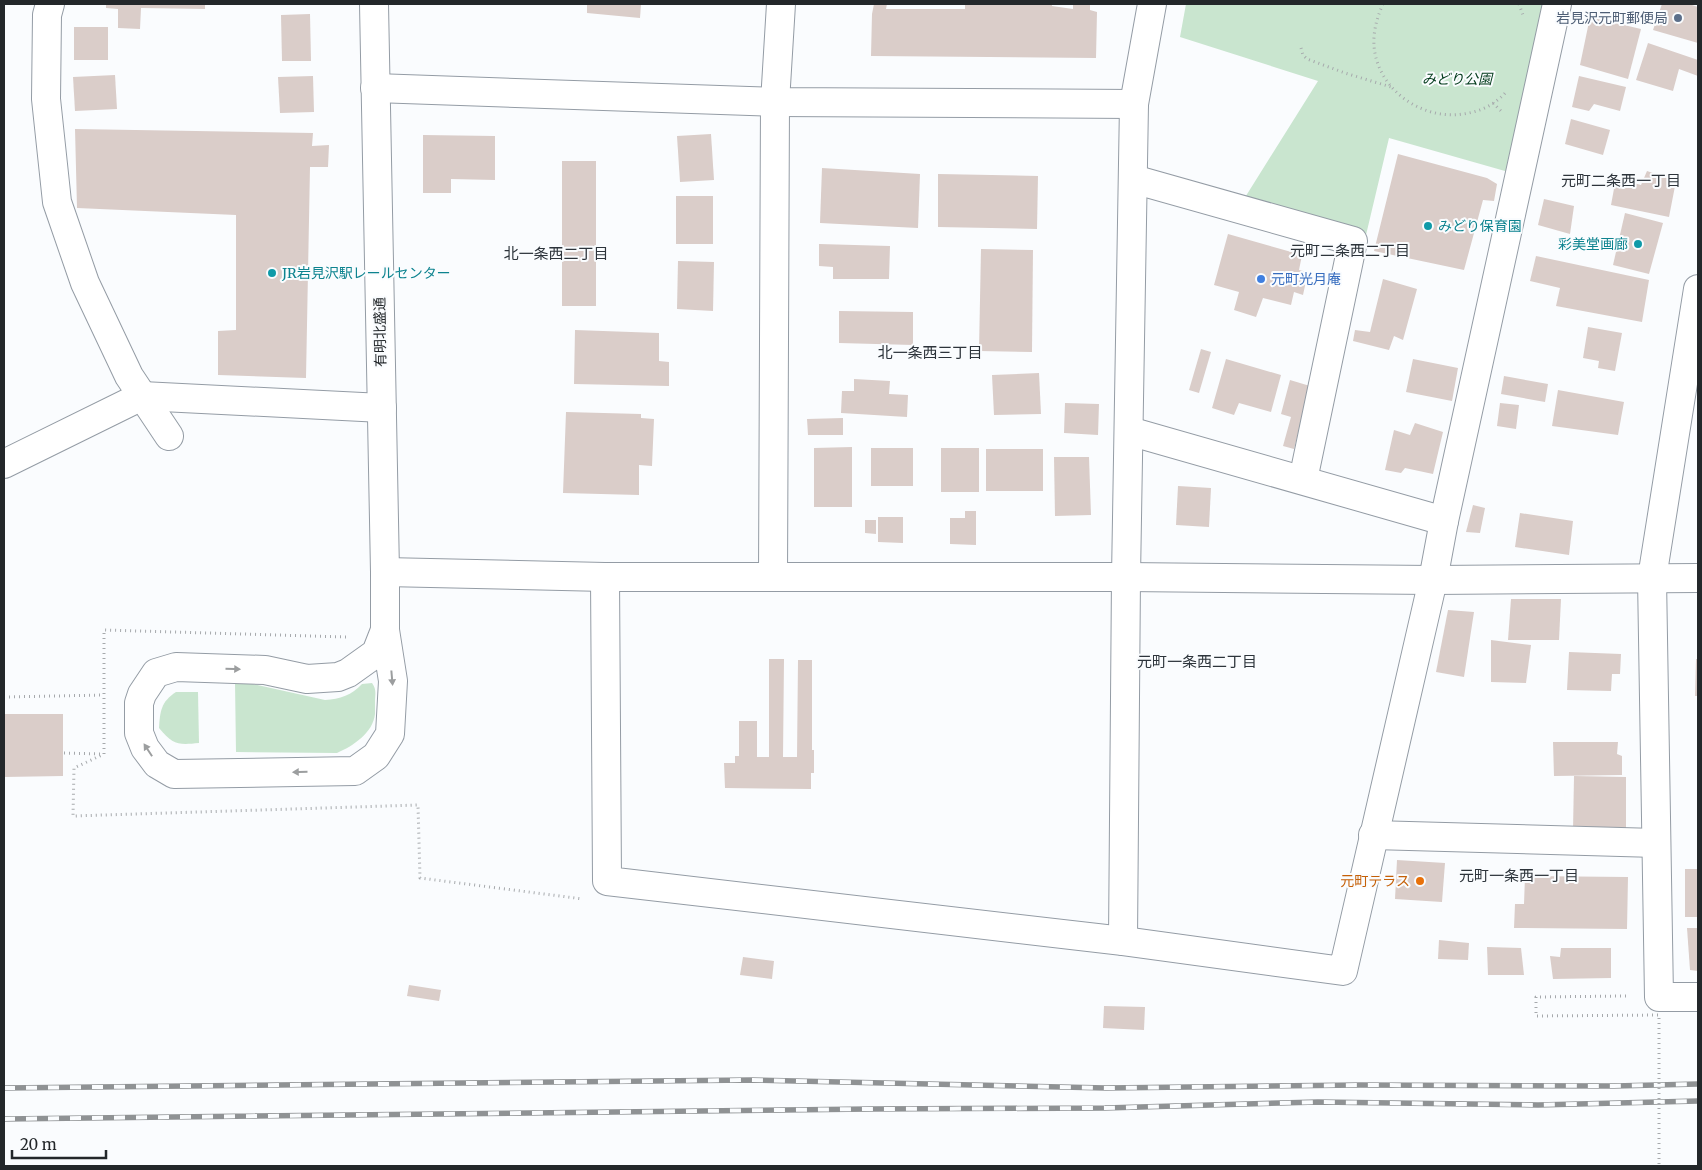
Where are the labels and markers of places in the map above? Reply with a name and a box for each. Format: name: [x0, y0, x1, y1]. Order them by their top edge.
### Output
place label: 岩見沢元町郵便局: [1556, 9, 1668, 27]
marker: 岩見沢元町郵便局: [1672, 12, 1684, 24]
place label: みどり保育園: [1438, 217, 1522, 235]
marker: みどり保育園: [1422, 220, 1434, 232]
place label: 彩美堂画廊: [1558, 235, 1628, 253]
marker: 彩美堂画廊: [1632, 238, 1644, 250]
place label: JR岩見沢駅レールセンター: [281, 264, 451, 282]
marker: JR岩見沢駅レールセンター: [266, 267, 278, 279]
place label: 元町光月庵: [1271, 270, 1341, 288]
marker: 元町光月庵: [1255, 273, 1267, 285]
place label: 元町テラス: [1340, 872, 1410, 890]
marker: 元町テラス: [1414, 875, 1426, 887]

